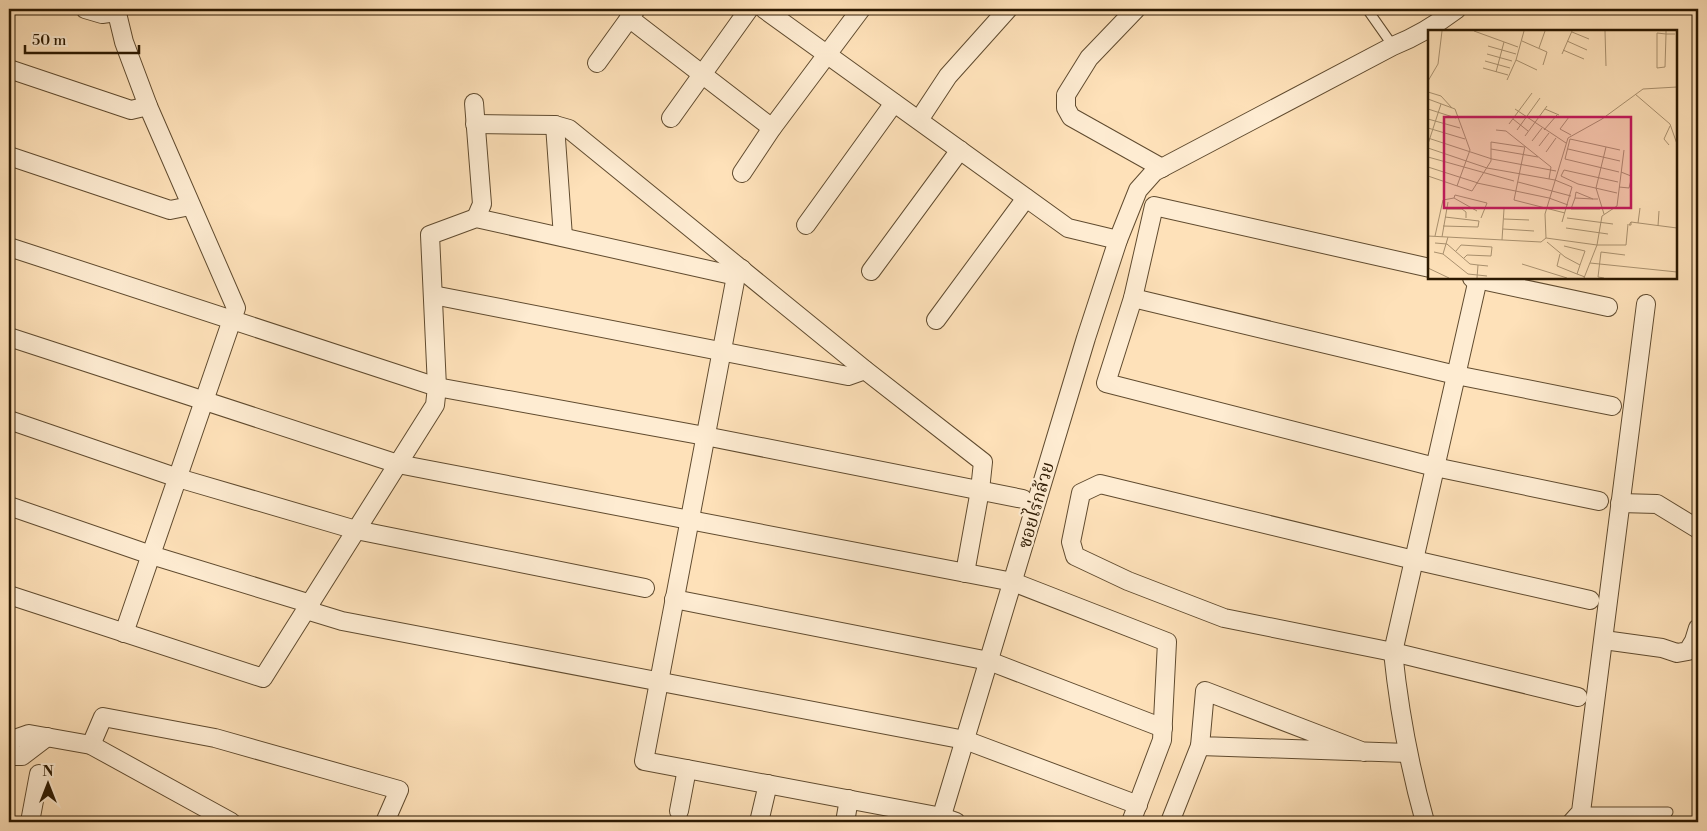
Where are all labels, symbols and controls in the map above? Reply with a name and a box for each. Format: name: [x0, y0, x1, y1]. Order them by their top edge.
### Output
scale bar: [25, 22, 139, 54]
inset map: [1428, 30, 1677, 279]
text: 50 m: [32, 31, 66, 50]
street label: ซอยไร่กล้วย: [1012, 459, 1060, 551]
north arrow: [22, 758, 72, 808]
text: N: [42, 763, 54, 781]

